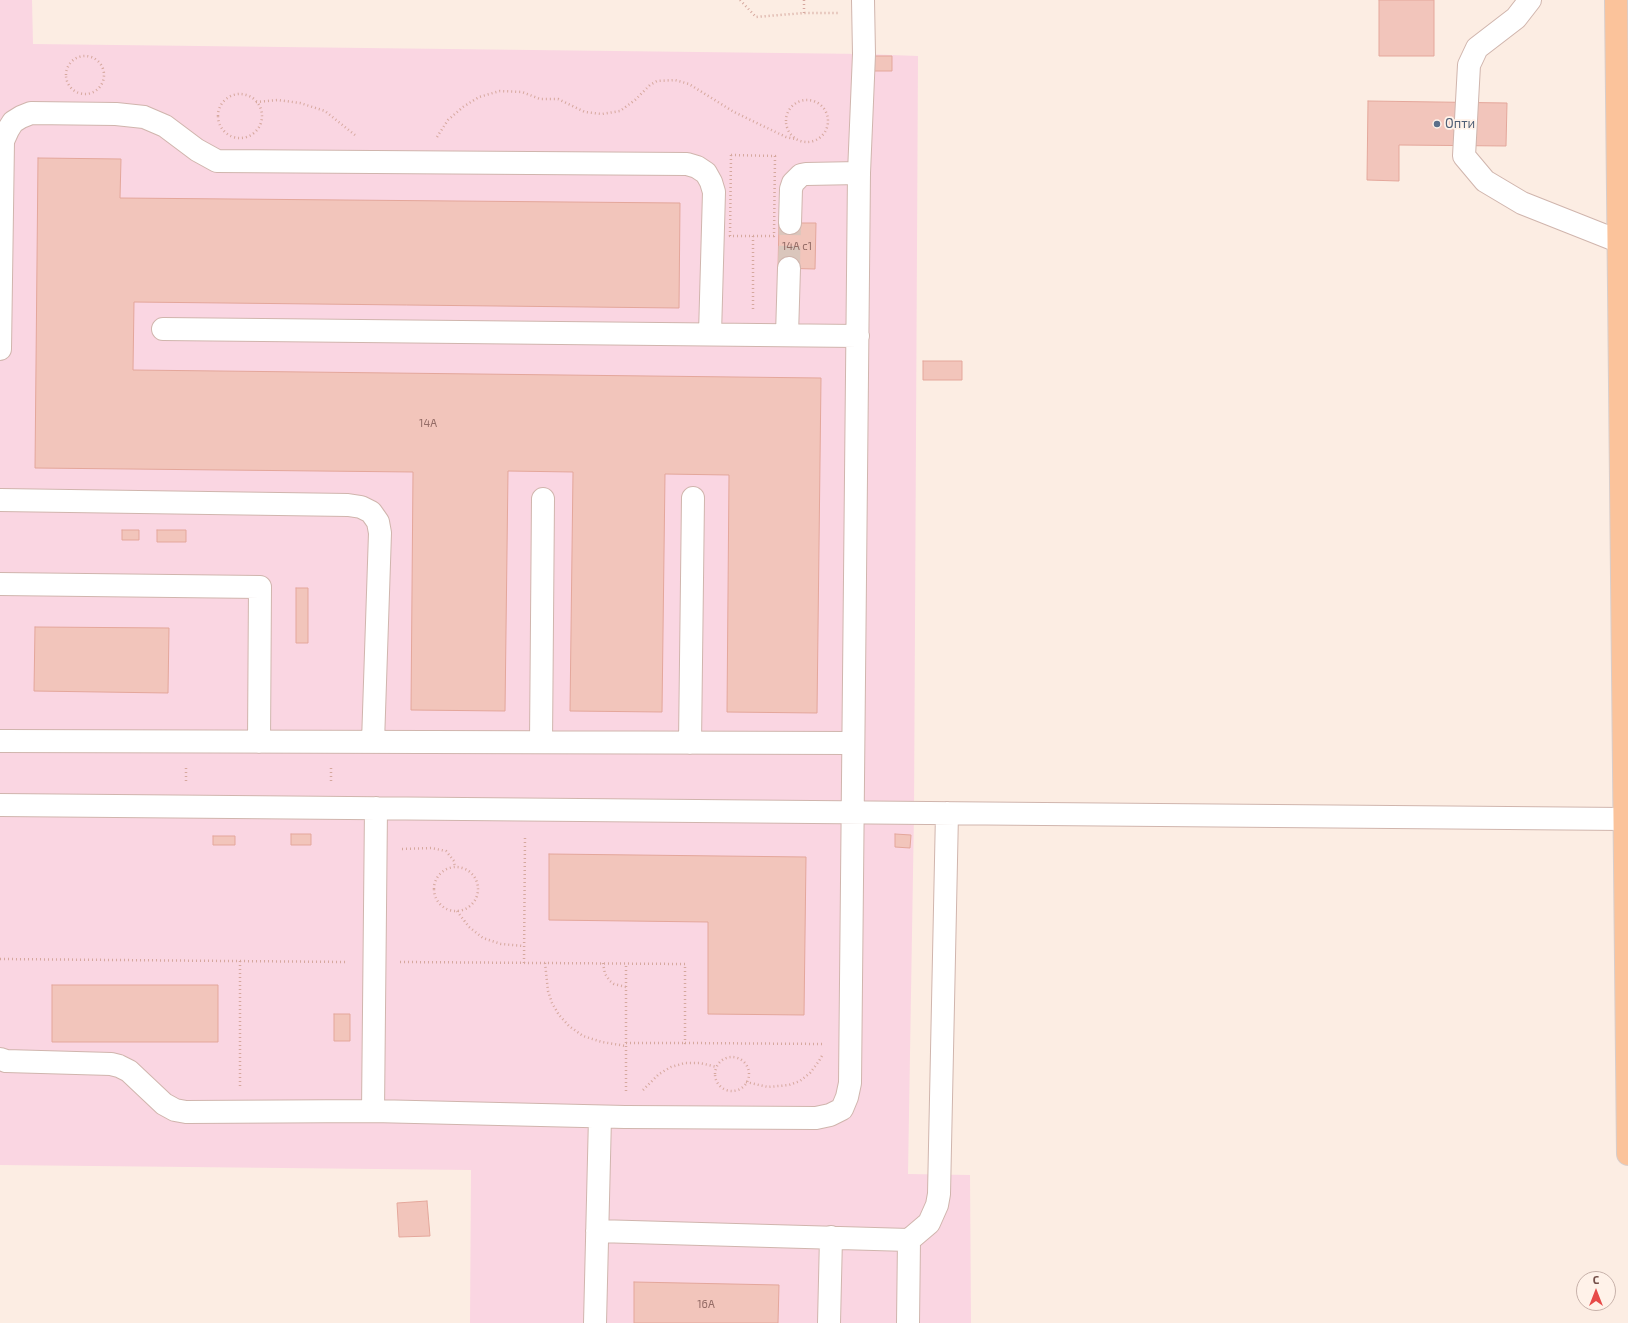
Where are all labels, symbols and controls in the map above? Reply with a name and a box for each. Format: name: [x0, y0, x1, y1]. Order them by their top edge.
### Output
place label: Опти: [1445, 116, 1475, 132]
marker: Опти: [1432, 119, 1442, 129]
house number: 14А с1: [782, 239, 812, 253]
house number: 14А: [419, 416, 437, 430]
north arrow: [1576, 1271, 1616, 1311]
text: С: [1593, 1273, 1599, 1286]
house number: 16А: [697, 1297, 715, 1311]

